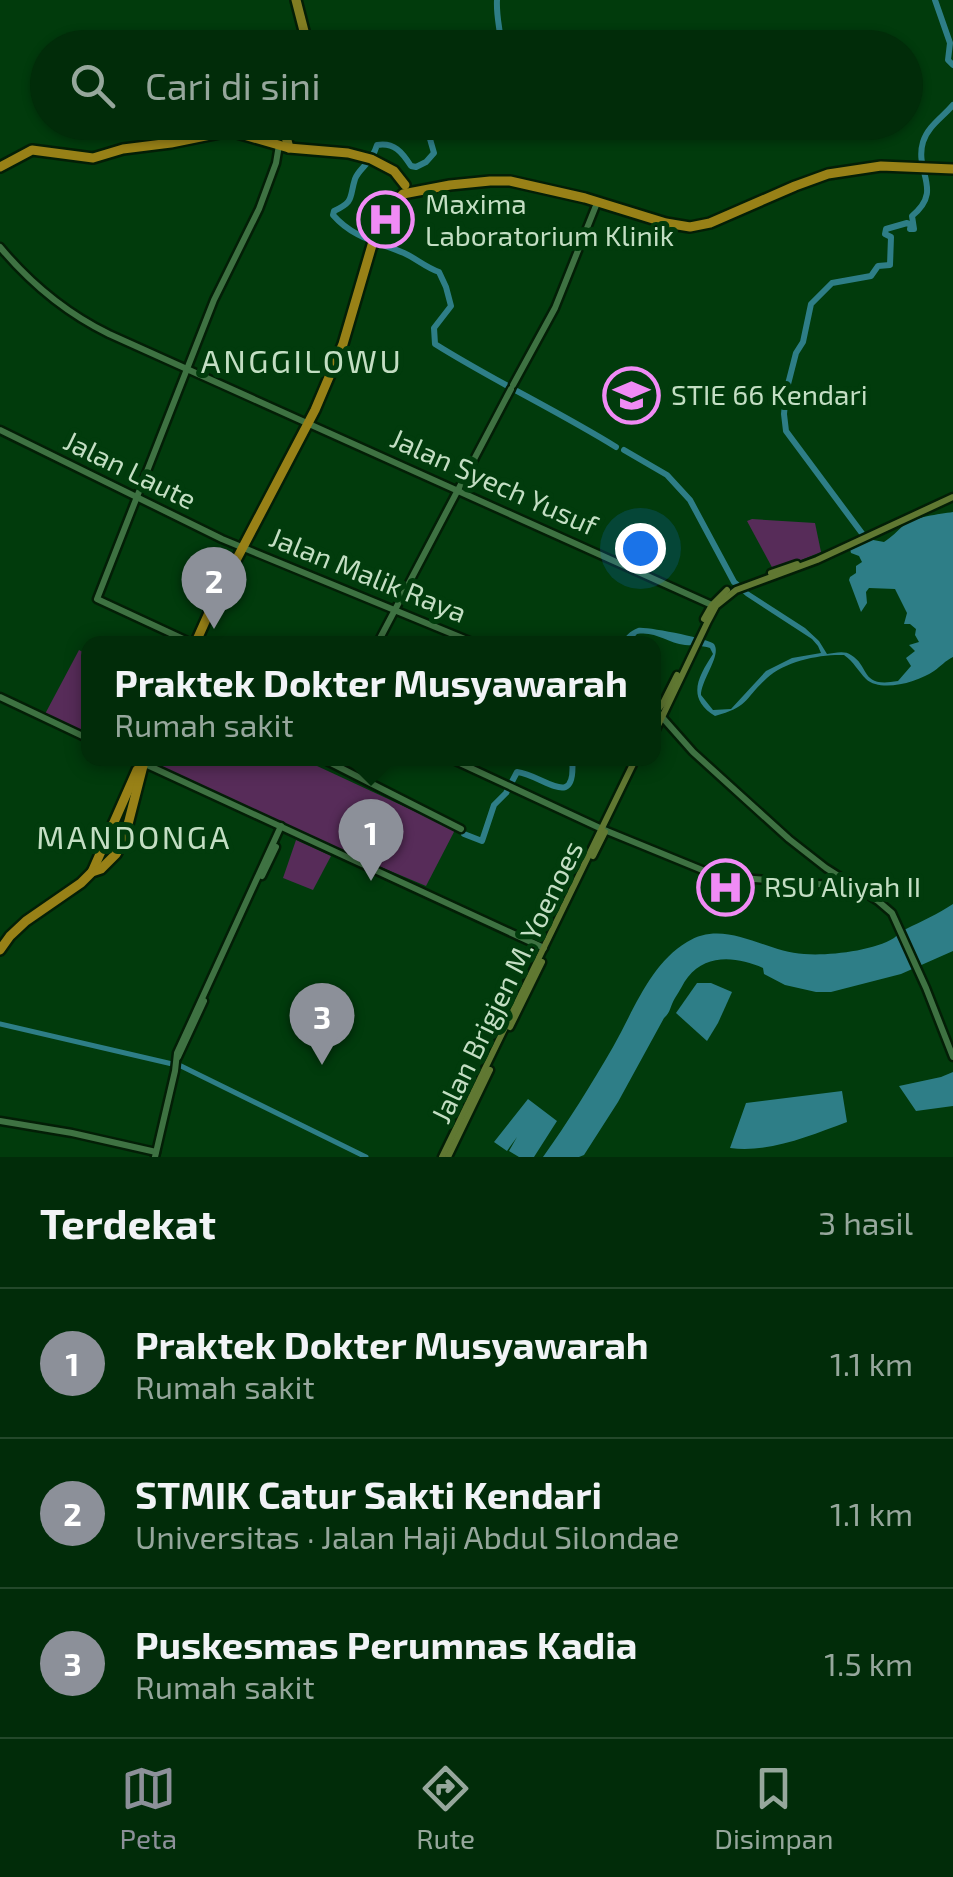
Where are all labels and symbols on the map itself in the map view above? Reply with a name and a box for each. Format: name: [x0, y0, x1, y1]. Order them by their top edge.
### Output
place label: Maxima Laboratorium Klinik: [425, 186, 674, 252]
hospital icon: Maxima Laboratorium Klinik: [356, 190, 416, 250]
district label: ANGGILOWU: [201, 341, 403, 379]
school or university icon: STIE 66 Kendari: [602, 365, 662, 425]
place label: STIE 66 Kendari: [671, 377, 868, 411]
street label: Jalan Syech Yusuf: [386, 420, 604, 542]
street label: Jalan Laute: [59, 423, 202, 516]
street label: Jalan Malik Raya: [265, 519, 472, 629]
your location: [615, 523, 666, 574]
pin: 2: [182, 546, 246, 629]
pin: 1: [338, 798, 404, 881]
district label: MANDONGA: [36, 817, 232, 855]
street label: Jalan Brigjen M. Yoenoes: [423, 835, 589, 1128]
hospital icon: RSU Aliyah II: [695, 857, 755, 917]
place label: RSU Aliyah II: [764, 869, 921, 903]
pin: 3: [290, 982, 354, 1065]

